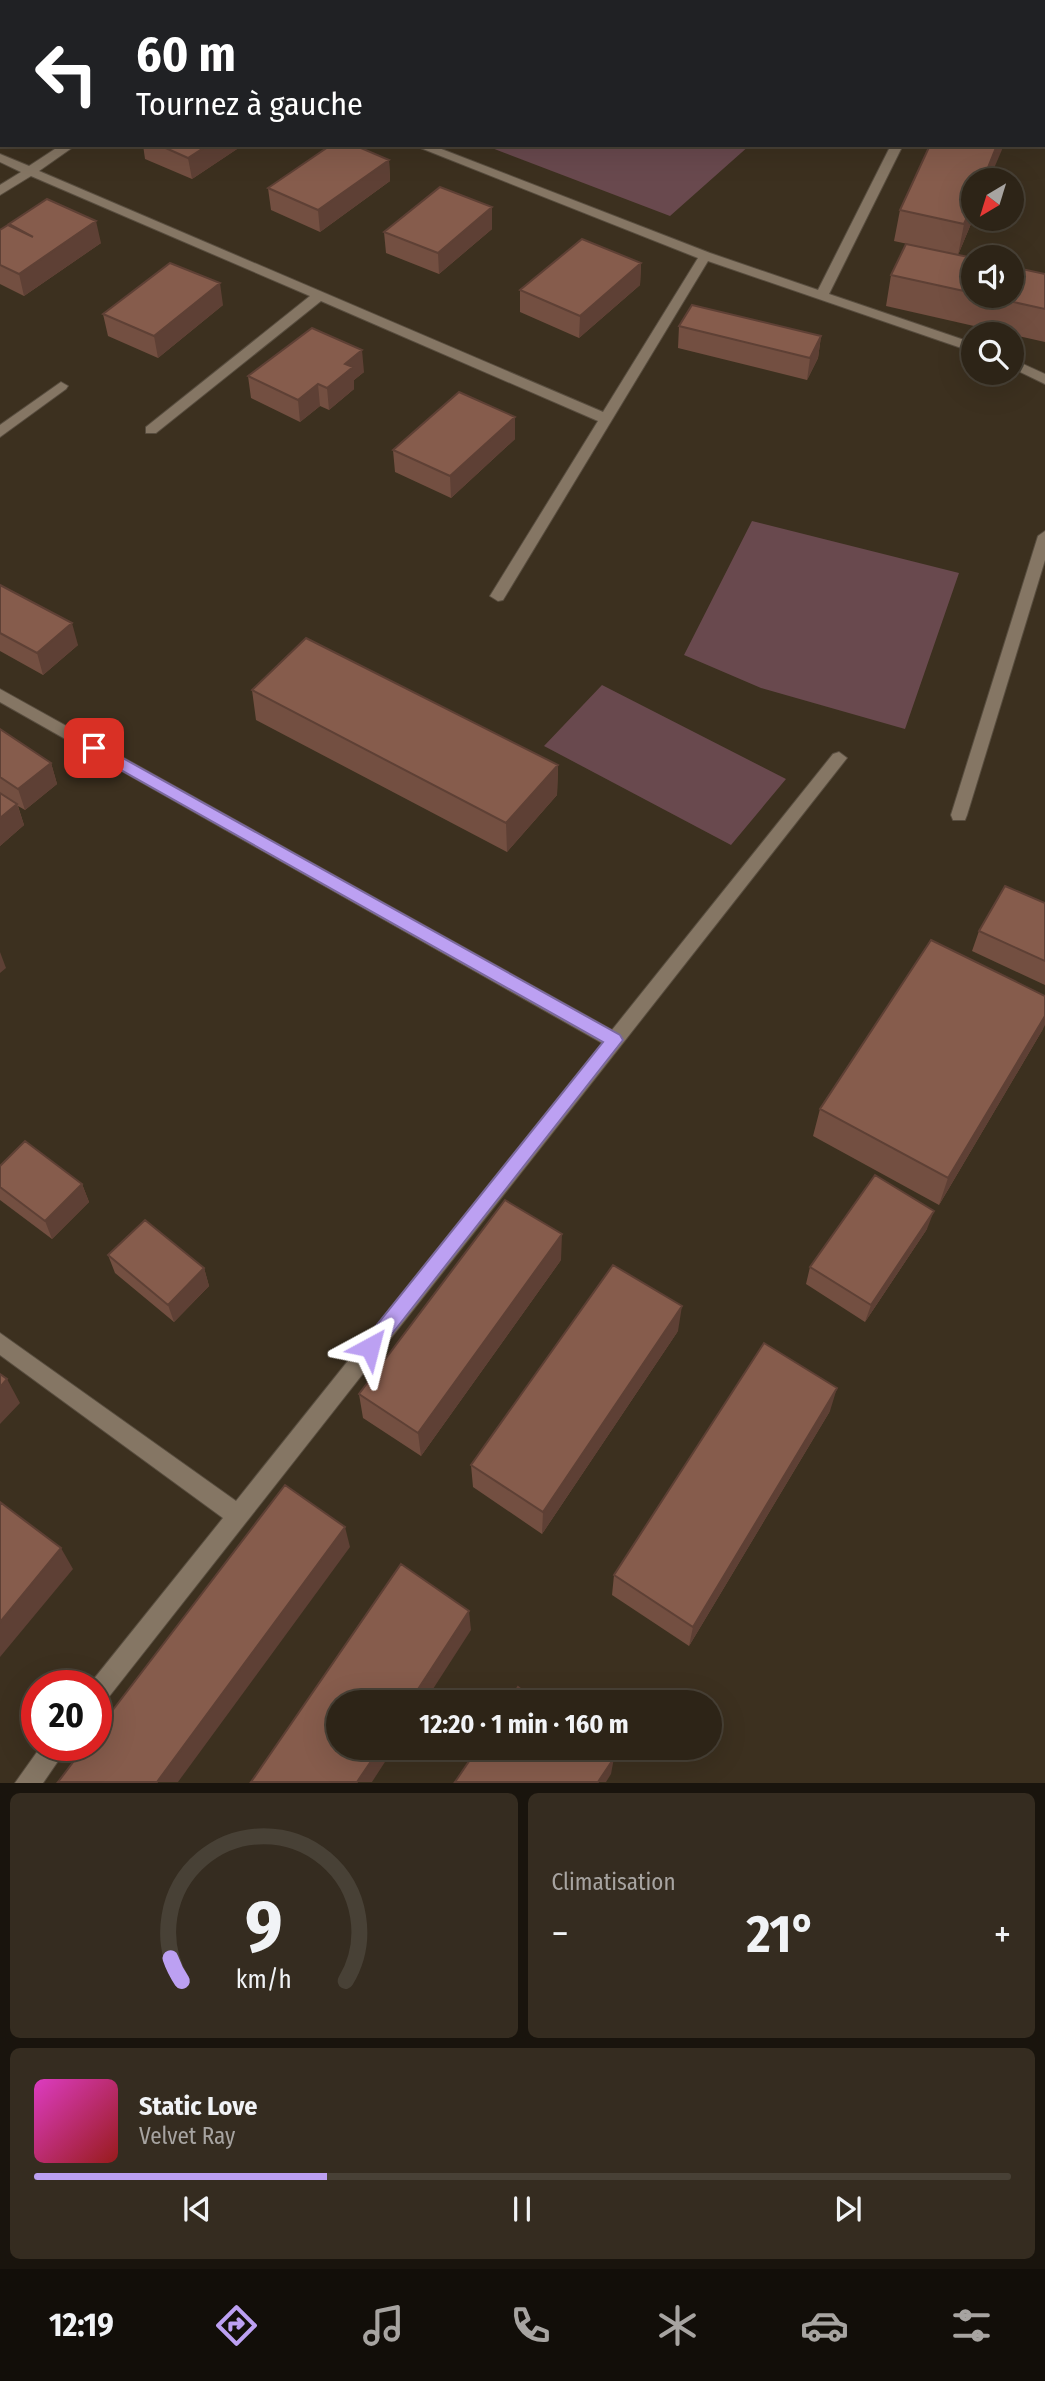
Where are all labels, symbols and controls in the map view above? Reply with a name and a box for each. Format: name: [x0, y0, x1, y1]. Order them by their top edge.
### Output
text: 60 m: [136, 25, 236, 84]
icon: left: [21, 28, 112, 119]
text: Tournez à gauche: [136, 85, 363, 123]
north arrow: [961, 168, 1024, 231]
map controls: [961, 168, 1024, 385]
button: sound: [961, 245, 1024, 308]
button: search: [961, 322, 1024, 385]
pin: [64, 718, 124, 778]
icon: arrive: [75, 729, 113, 767]
position arrow: [333, 1310, 407, 1384]
speed limit sign: 20: [21, 1670, 112, 1761]
text: 12:20 · 1 min · 160 m: [419, 1709, 629, 1740]
text: Climatisation: [552, 1868, 676, 1896]
text: 9: [245, 1884, 283, 1971]
text: 21°: [746, 1903, 816, 1966]
text: −: [552, 1911, 569, 1957]
text: +: [994, 1911, 1011, 1957]
text: km/h: [236, 1965, 292, 1995]
text: Static Love: [139, 2091, 257, 2122]
text: Velvet Ray: [139, 2122, 235, 2150]
icon: previous: [178, 2190, 216, 2228]
icon: pause: [503, 2190, 541, 2228]
icon: next: [829, 2190, 867, 2228]
icon: directions: [212, 2301, 261, 2350]
icon: music: [359, 2301, 408, 2350]
icon: phone: [506, 2301, 555, 2350]
icon: climate: [653, 2301, 702, 2350]
icon: car: [800, 2301, 849, 2350]
icon: filters: [947, 2301, 996, 2350]
text: 12:19: [49, 2306, 114, 2344]

